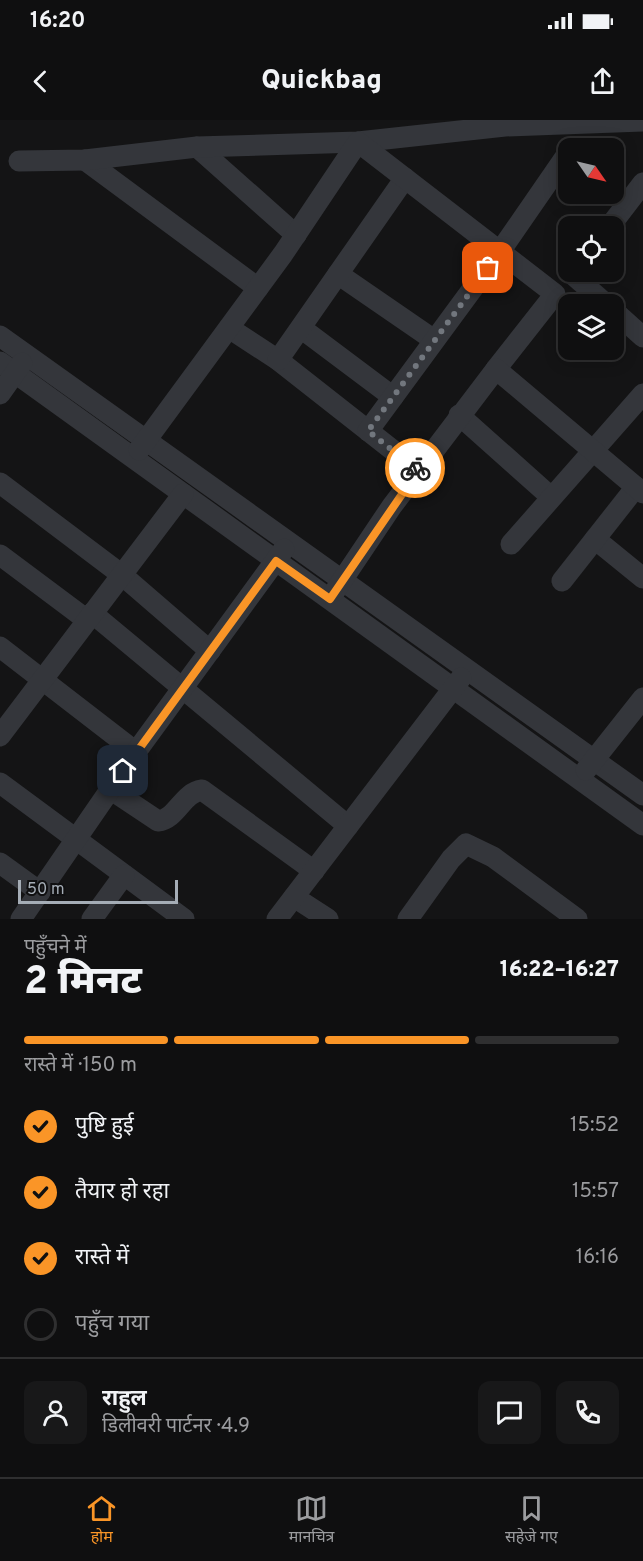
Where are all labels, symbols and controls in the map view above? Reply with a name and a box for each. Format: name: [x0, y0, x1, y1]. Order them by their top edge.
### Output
text: 16:20: [30, 8, 86, 35]
text: Quickbag: [261, 64, 382, 98]
icon: back: [24, 65, 57, 98]
icon: share: [586, 65, 619, 98]
north arrow: [558, 138, 624, 204]
map controls: [558, 138, 624, 360]
button: locate: [558, 216, 624, 282]
pin: [462, 242, 513, 293]
icon: bag: [471, 251, 504, 284]
button: layers: [558, 294, 624, 360]
courier: [385, 438, 445, 498]
icon: bike: [399, 452, 432, 485]
pin: [97, 745, 148, 796]
icon: home: [106, 754, 139, 787]
scale bar: [18, 877, 178, 905]
text: 50 m: [27, 880, 65, 900]
text: पहुँचने में: [24, 935, 86, 961]
text: 16:22–16:27: [500, 957, 619, 984]
text: 2 मिनट: [24, 959, 142, 1008]
text: रास्ते में · 150 m: [24, 1053, 137, 1079]
icon: check: [24, 1110, 57, 1143]
text: पुष्टि हुई: [75, 1113, 134, 1140]
text: 15:52: [570, 1113, 619, 1139]
icon: check: [24, 1176, 57, 1209]
text: तैयार हो रहा: [75, 1179, 169, 1206]
text: 15:57: [572, 1179, 619, 1205]
icon: check: [24, 1242, 57, 1275]
text: रास्ते में: [75, 1245, 129, 1272]
text: 16:16: [576, 1245, 619, 1271]
text: पहुँच गया: [75, 1311, 149, 1338]
button: person: [24, 1381, 87, 1444]
button: chat: [478, 1381, 541, 1444]
button: phone: [556, 1381, 619, 1444]
text: राहुल: [102, 1386, 147, 1413]
text: डिलीवरी पार्टनर · 4.9: [102, 1414, 250, 1440]
tab: होम: [85, 1492, 118, 1549]
tab: मानचित्र: [289, 1492, 334, 1549]
tab: सहेजे गए: [505, 1492, 558, 1549]

